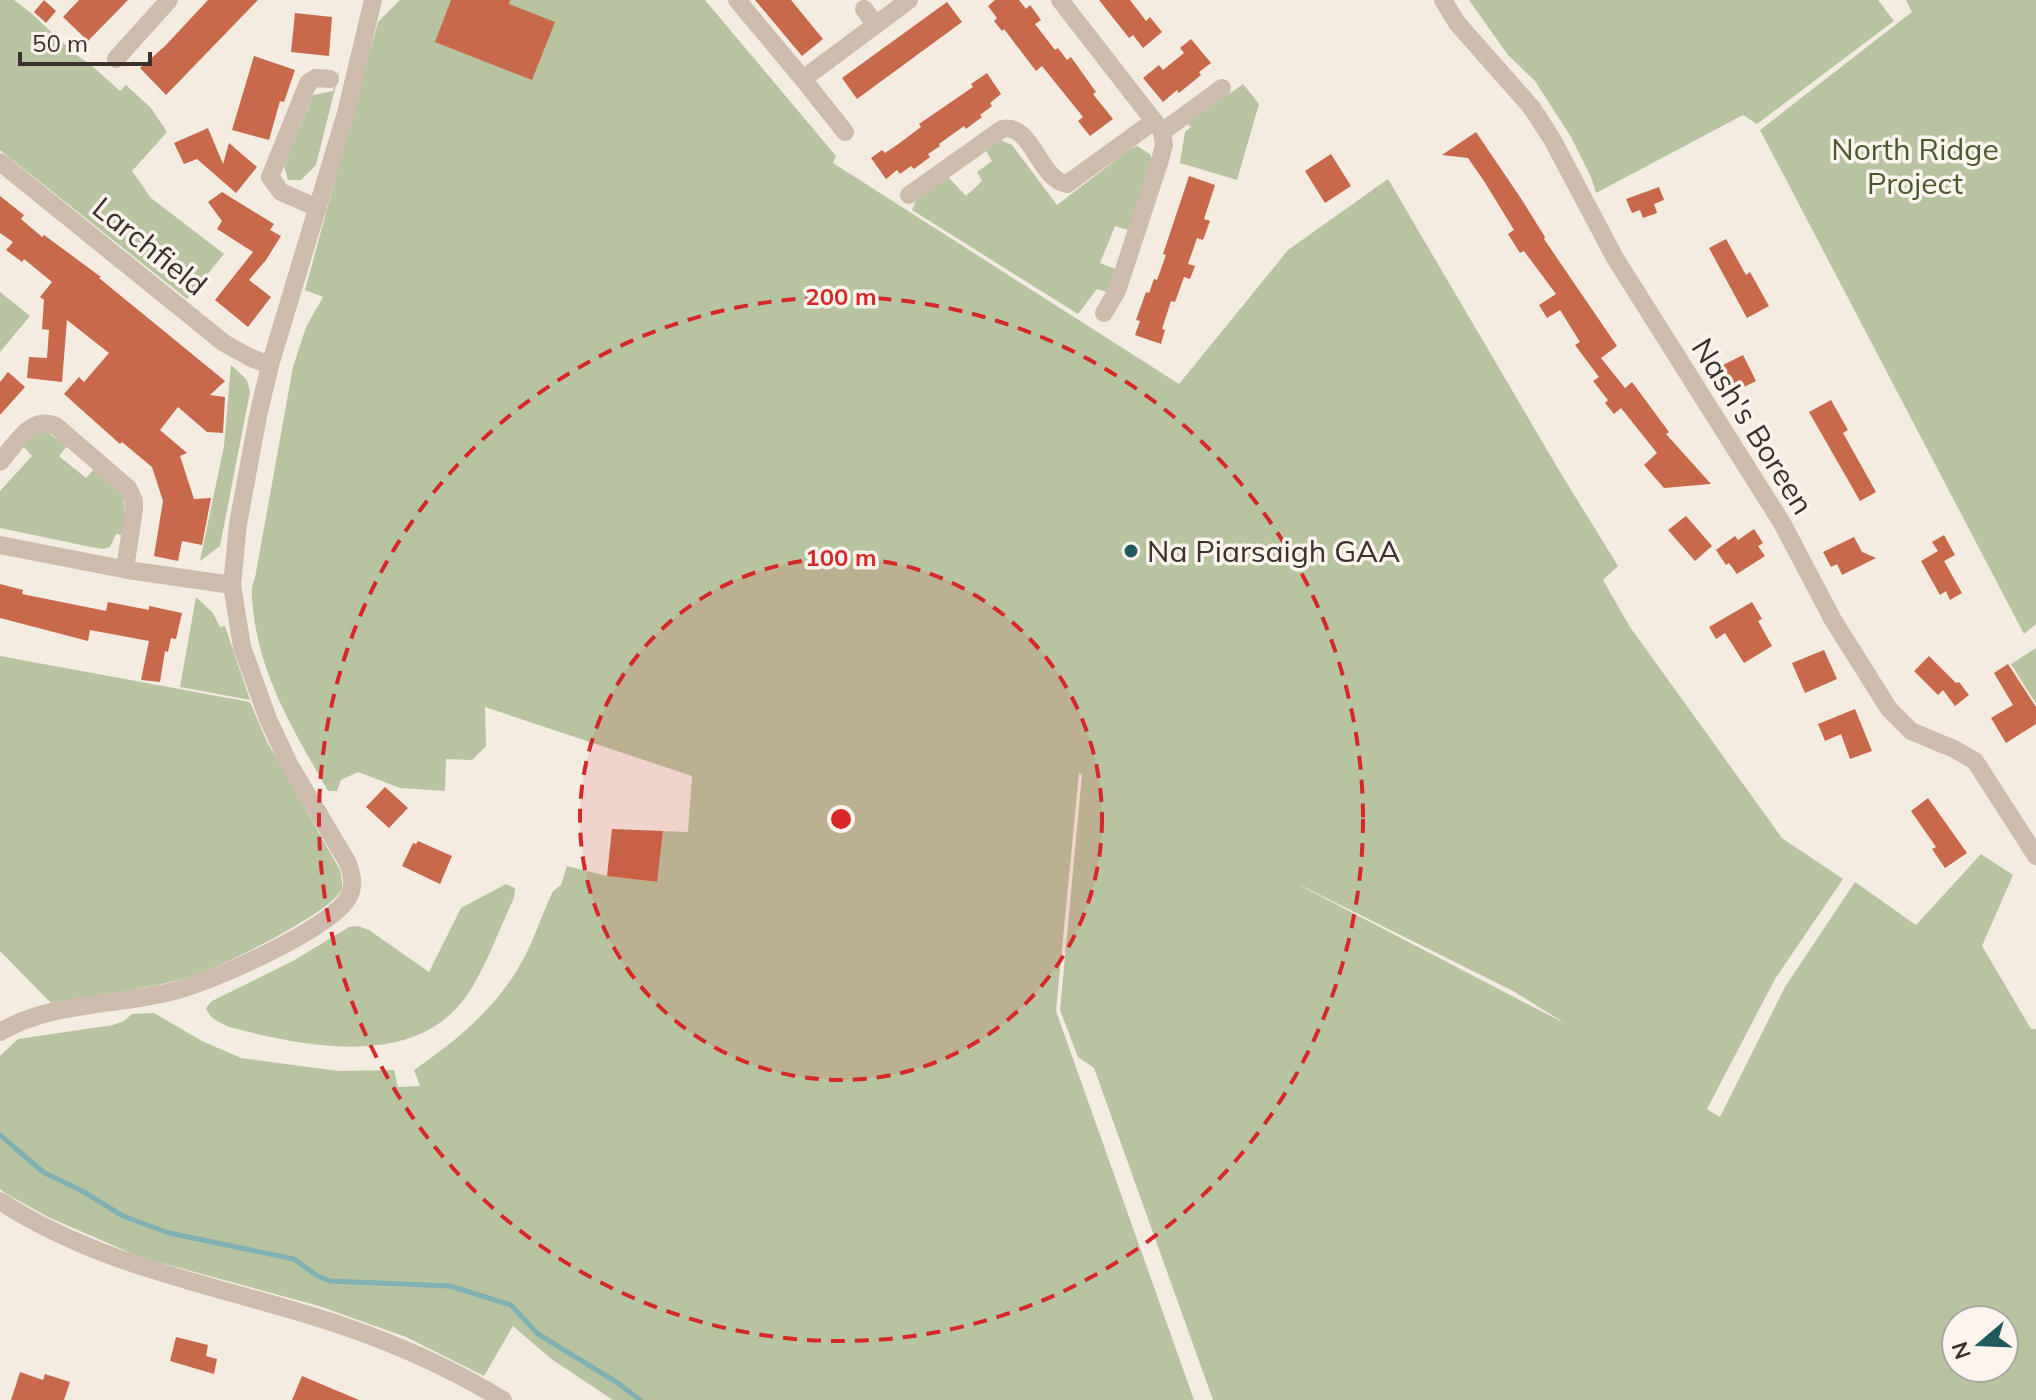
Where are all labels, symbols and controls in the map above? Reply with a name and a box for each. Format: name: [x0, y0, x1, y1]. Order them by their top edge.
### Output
scale bar: [20, 16, 150, 66]
text: 50 m: [32, 28, 88, 58]
park label: North Ridge Project: [1831, 130, 1999, 202]
street label: Larchfield: [85, 188, 215, 304]
text: 200 m: [805, 281, 877, 311]
street label: Nash's Boreen: [1684, 331, 1822, 521]
place label: Na Piarsaigh GAA: [1147, 532, 1400, 570]
text: 100 m: [805, 542, 877, 572]
marker: Na Piarsaigh GAA: [1122, 542, 1140, 560]
centre of rings: [827, 805, 855, 833]
north arrow: [1940, 1304, 2020, 1384]
text: N: [1945, 1338, 1977, 1363]

